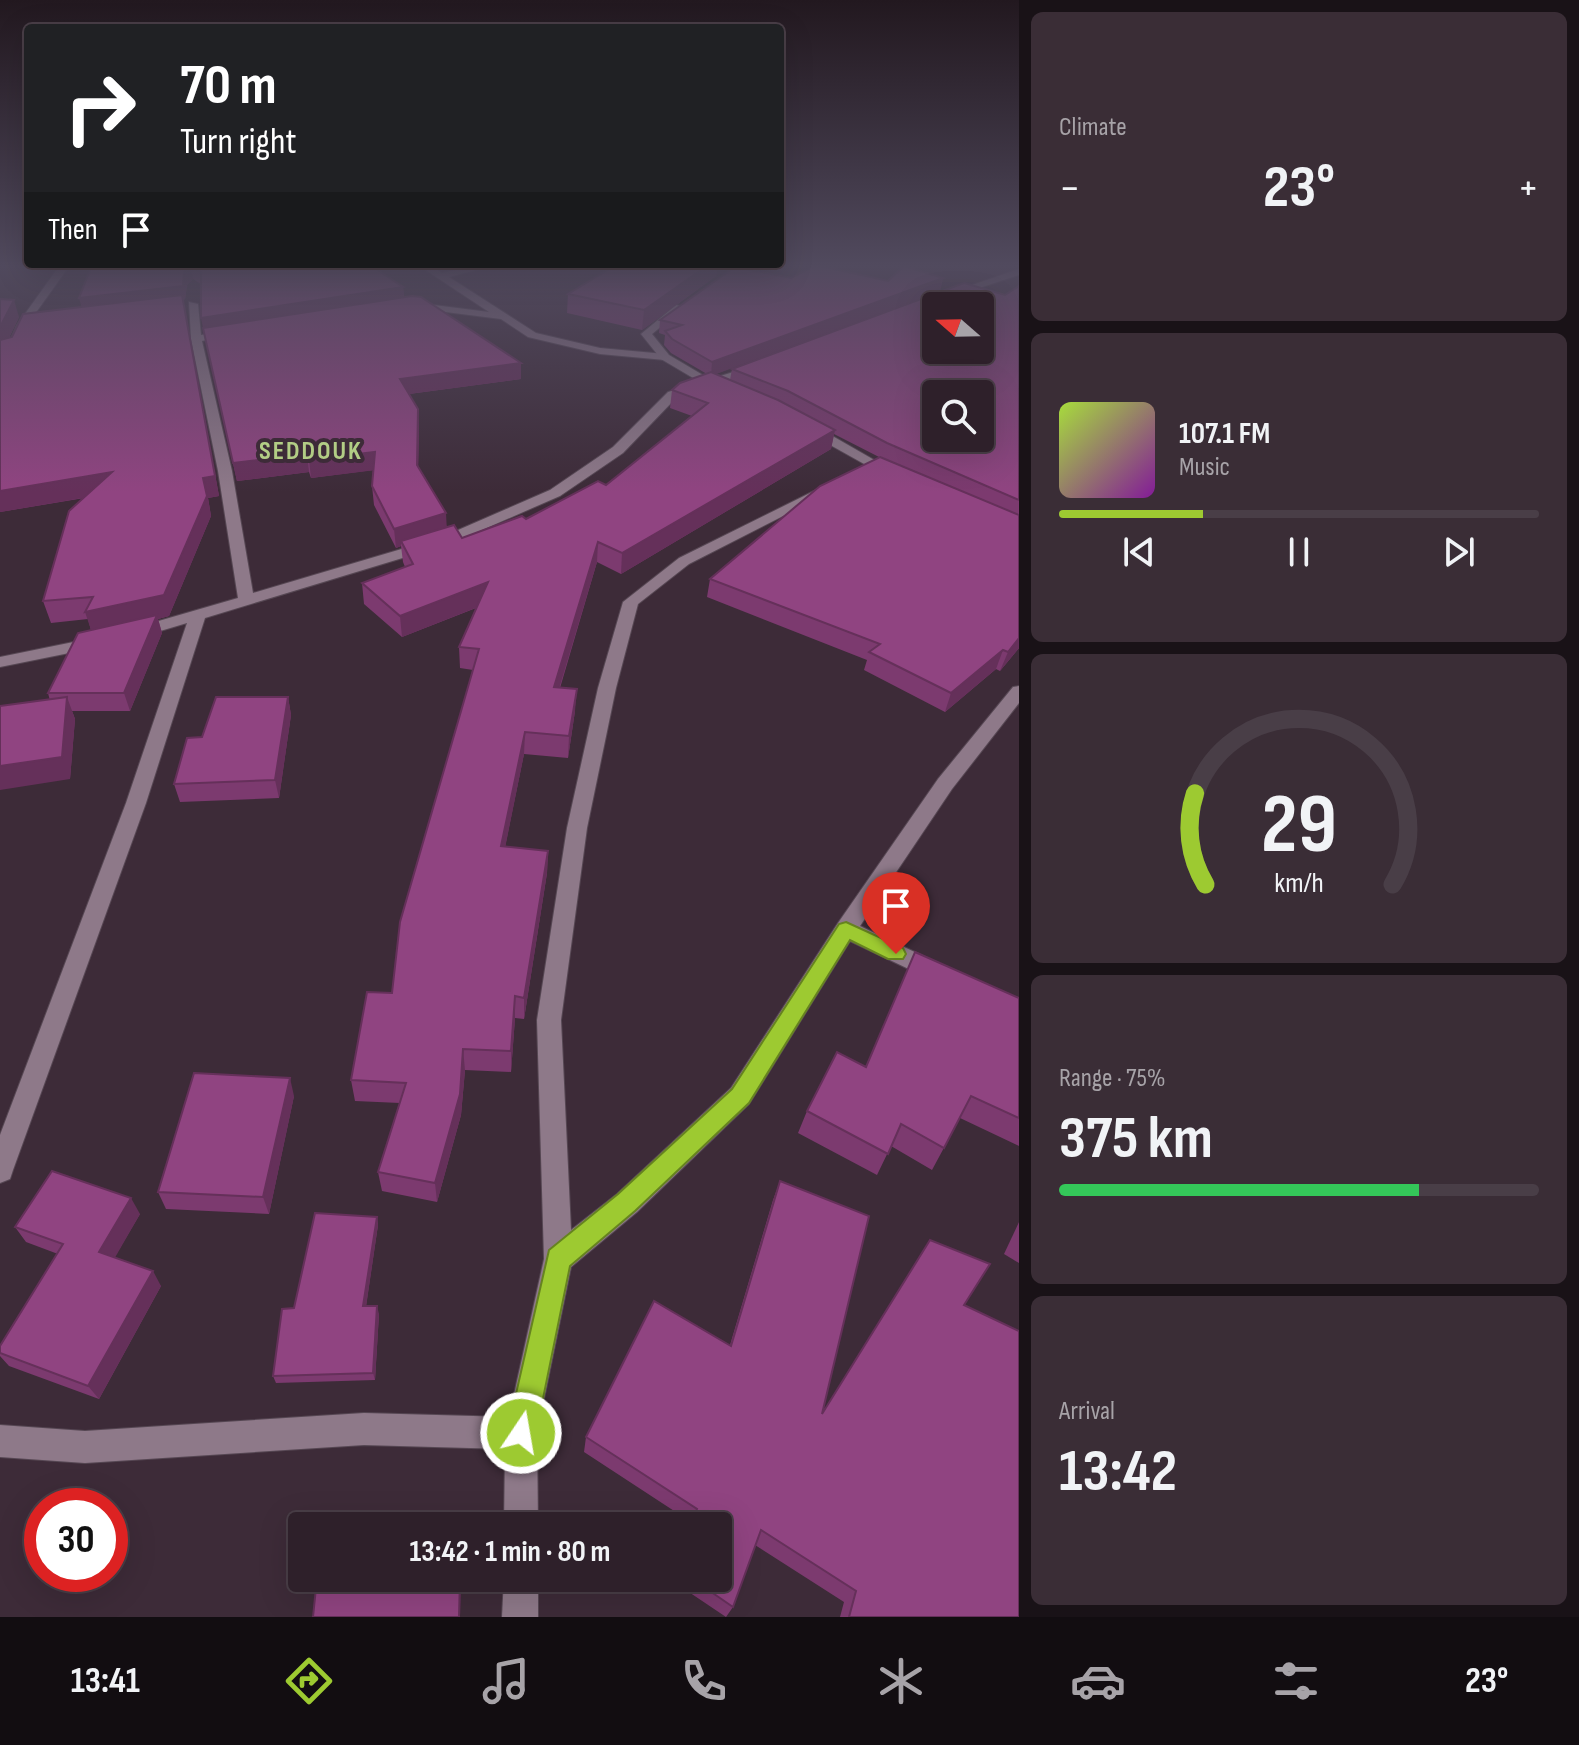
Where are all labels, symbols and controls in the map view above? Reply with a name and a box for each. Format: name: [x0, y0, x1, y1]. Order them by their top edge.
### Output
text: 70 m: [180, 53, 277, 120]
icon: right: [48, 56, 152, 160]
text: Climate: [1059, 112, 1127, 143]
text: Turn right: [180, 121, 297, 164]
text: 23°: [1263, 152, 1335, 224]
text: −: [1059, 162, 1081, 215]
text: +: [1517, 162, 1539, 215]
icon: arrive: [114, 208, 158, 252]
text: Then: [48, 212, 98, 248]
north arrow: [922, 292, 994, 364]
map controls: [922, 292, 994, 452]
button: search: [922, 380, 994, 452]
text: 107.1 FM: [1179, 416, 1270, 452]
district label: SEDDOUK: [259, 436, 363, 467]
text: Music: [1179, 452, 1230, 483]
icon: previous: [1117, 530, 1161, 574]
icon: pause: [1277, 530, 1321, 574]
icon: next: [1437, 530, 1481, 574]
text: 29: [1261, 775, 1337, 875]
text: km/h: [1274, 866, 1324, 901]
pin: [862, 872, 930, 954]
icon: arrive: [874, 884, 918, 928]
text: Range · 75%: [1059, 1063, 1166, 1094]
text: 375 km: [1059, 1103, 1213, 1175]
position arrow: [479, 1391, 563, 1475]
text: Arrival: [1059, 1396, 1115, 1427]
text: 13:42: [1059, 1436, 1177, 1508]
speed limit sign: 30: [24, 1488, 128, 1592]
text: 13:42 · 1 min · 80 m: [410, 1534, 610, 1570]
icon: directions: [281, 1653, 337, 1709]
icon: music: [478, 1653, 534, 1709]
icon: phone: [676, 1653, 732, 1709]
icon: climate: [873, 1653, 929, 1709]
icon: car: [1070, 1653, 1126, 1709]
icon: filters: [1268, 1653, 1324, 1709]
text: 13:41: [71, 1660, 140, 1703]
text: 23°: [1465, 1660, 1508, 1703]

